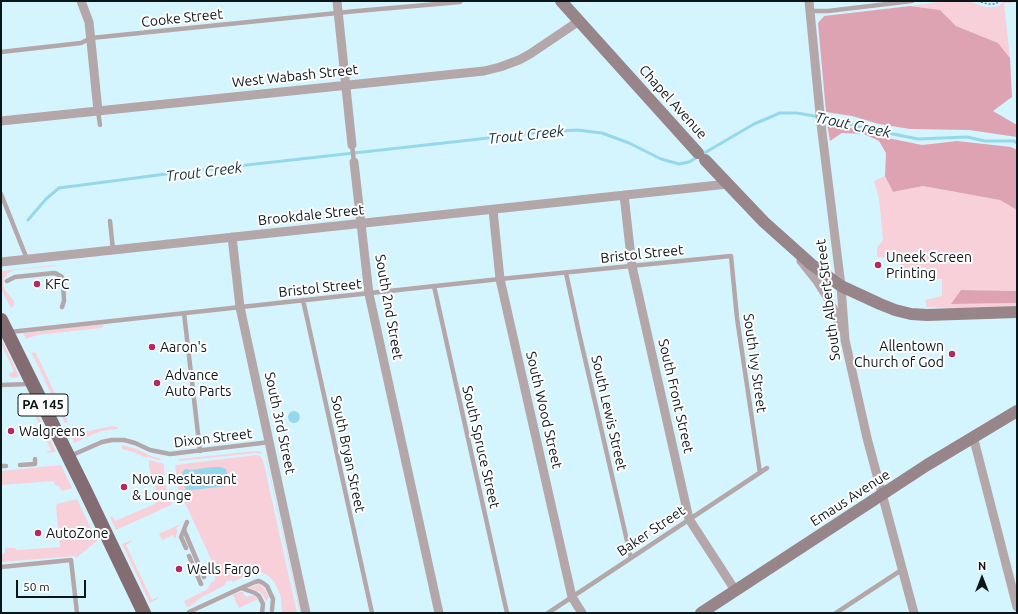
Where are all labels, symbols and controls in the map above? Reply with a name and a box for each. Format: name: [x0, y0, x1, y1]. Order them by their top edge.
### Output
street label: Cooke Street: [140, 5, 224, 31]
street label: West Wabash Street: [231, 61, 359, 91]
street label: Chapel Avenue: [635, 62, 711, 142]
water label: Trout Creek: [814, 108, 892, 142]
water label: Trout Creek: [487, 122, 565, 148]
water label: Trout Creek: [165, 158, 243, 186]
street label: Brookdale Street: [257, 201, 365, 229]
street label: South Albert Street: [812, 238, 844, 362]
street label: Bristol Street: [600, 241, 684, 267]
place label: Uneek Screen Printing: [886, 249, 972, 282]
street label: South 2nd Street: [371, 253, 407, 361]
marker: Uneek Screen Printing: [873, 260, 883, 270]
street label: Bristol Street: [278, 275, 362, 301]
place label: KFC: [45, 276, 69, 292]
marker: KFC: [32, 279, 42, 289]
street label: South Ivy Street: [740, 312, 770, 414]
street label: South Front Street: [655, 337, 697, 455]
place label: Allentown Church of God: [854, 338, 944, 370]
place label: Aaron's: [160, 339, 207, 355]
marker: Aaron's: [147, 342, 157, 352]
marker: Allentown Church of God: [947, 349, 957, 359]
street label: South Wood Street: [522, 350, 566, 470]
street label: South Lewis Street: [588, 354, 630, 472]
place label: Advance Auto Parts: [165, 367, 231, 400]
street label: South 3rd Street: [261, 370, 299, 476]
marker: Advance Auto Parts: [152, 378, 162, 388]
street label: South Spruce Street: [459, 384, 503, 510]
road number: PA 145: [18, 394, 68, 416]
street label: South Bryan Street: [327, 394, 369, 514]
place label: Walgreens: [19, 423, 85, 439]
street label: Dixon Street: [173, 425, 253, 451]
marker: Walgreens: [6, 426, 16, 436]
street label: Emaus Avenue: [807, 466, 893, 530]
place label: Nova Restaurant & Lounge: [132, 471, 237, 504]
marker: Nova Restaurant & Lounge: [119, 482, 129, 492]
street label: Baker Street: [614, 502, 688, 560]
place label: AutoZone: [46, 525, 108, 541]
marker: AutoZone: [33, 528, 43, 538]
north arrow: [962, 558, 1002, 598]
text: N: [978, 560, 986, 572]
place label: Wells Fargo: [187, 561, 260, 577]
marker: Wells Fargo: [174, 564, 184, 574]
scale bar: [18, 572, 88, 598]
text: 50 m: [23, 580, 50, 593]

